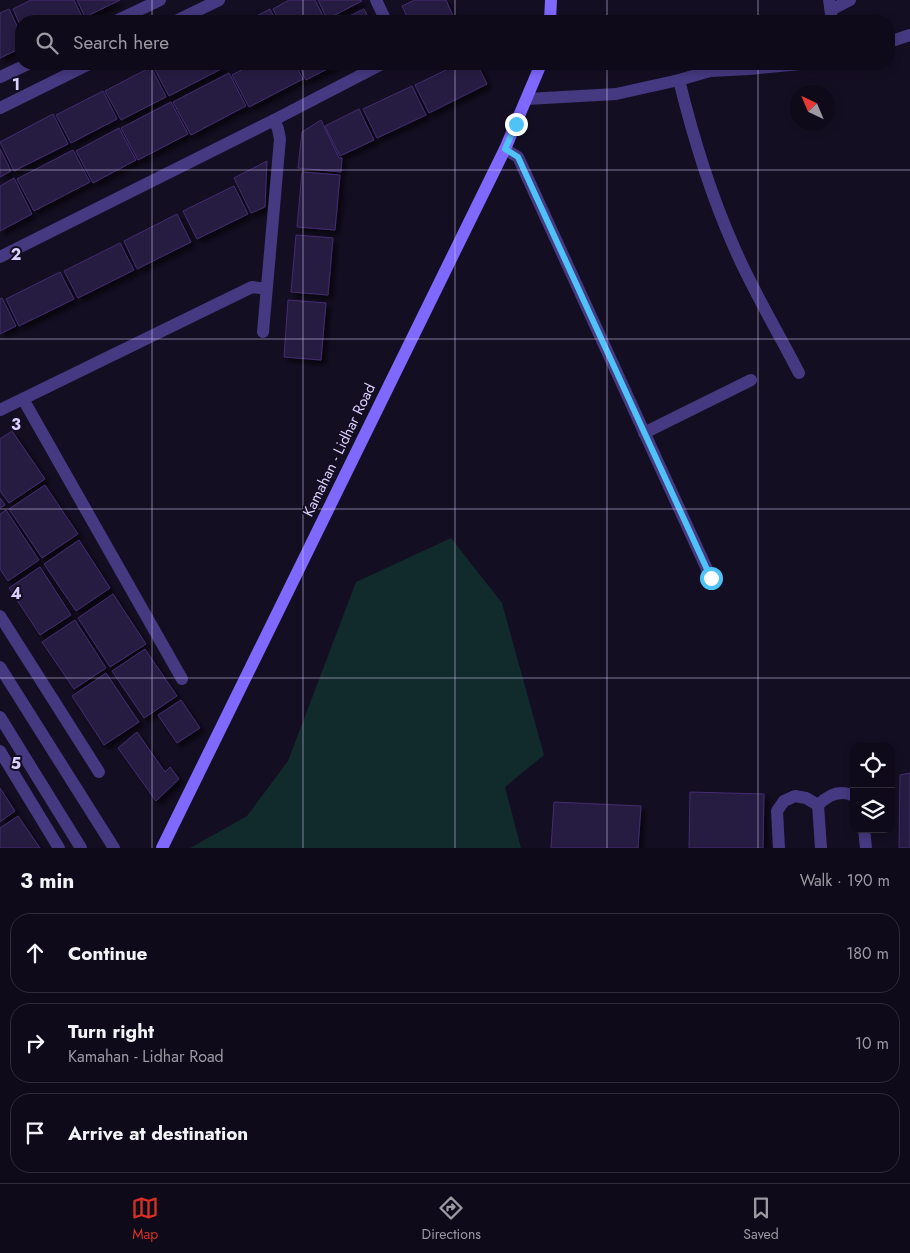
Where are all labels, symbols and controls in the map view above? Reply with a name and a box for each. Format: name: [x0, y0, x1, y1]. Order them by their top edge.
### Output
search box: [15, 15, 895, 70]
icon: search: [33, 29, 61, 57]
text: Search here: [73, 29, 169, 56]
text: 1: [12, 73, 20, 96]
north arrow: [790, 85, 835, 130]
route end: [505, 113, 528, 136]
text: 2: [11, 243, 21, 266]
street label: Kamahan - Lidhar Road: [297, 380, 381, 520]
text: 3: [11, 413, 21, 436]
route start: [700, 567, 723, 590]
text: 4: [10, 582, 22, 605]
map controls: [850, 743, 895, 833]
button: locate: [850, 743, 895, 788]
text: 5: [11, 752, 21, 775]
button: layers: [850, 788, 895, 833]
text: 3 min: [20, 866, 74, 896]
text: Walk · 190 m: [800, 869, 890, 892]
icon: ahead: [21, 939, 49, 967]
text: Continue: [68, 940, 147, 967]
text: 180 m: [846, 942, 889, 965]
text: Turn right: [68, 1018, 154, 1045]
icon: right: [21, 1029, 49, 1057]
text: 10 m: [855, 1032, 889, 1055]
text: Kamahan - Lidhar Road: [68, 1045, 224, 1068]
icon: arrive: [21, 1119, 49, 1147]
text: Arrive at destination: [68, 1120, 248, 1147]
tab: Map: [131, 1194, 159, 1244]
tab: Directions: [422, 1194, 481, 1244]
tab: Saved: [743, 1194, 779, 1244]

